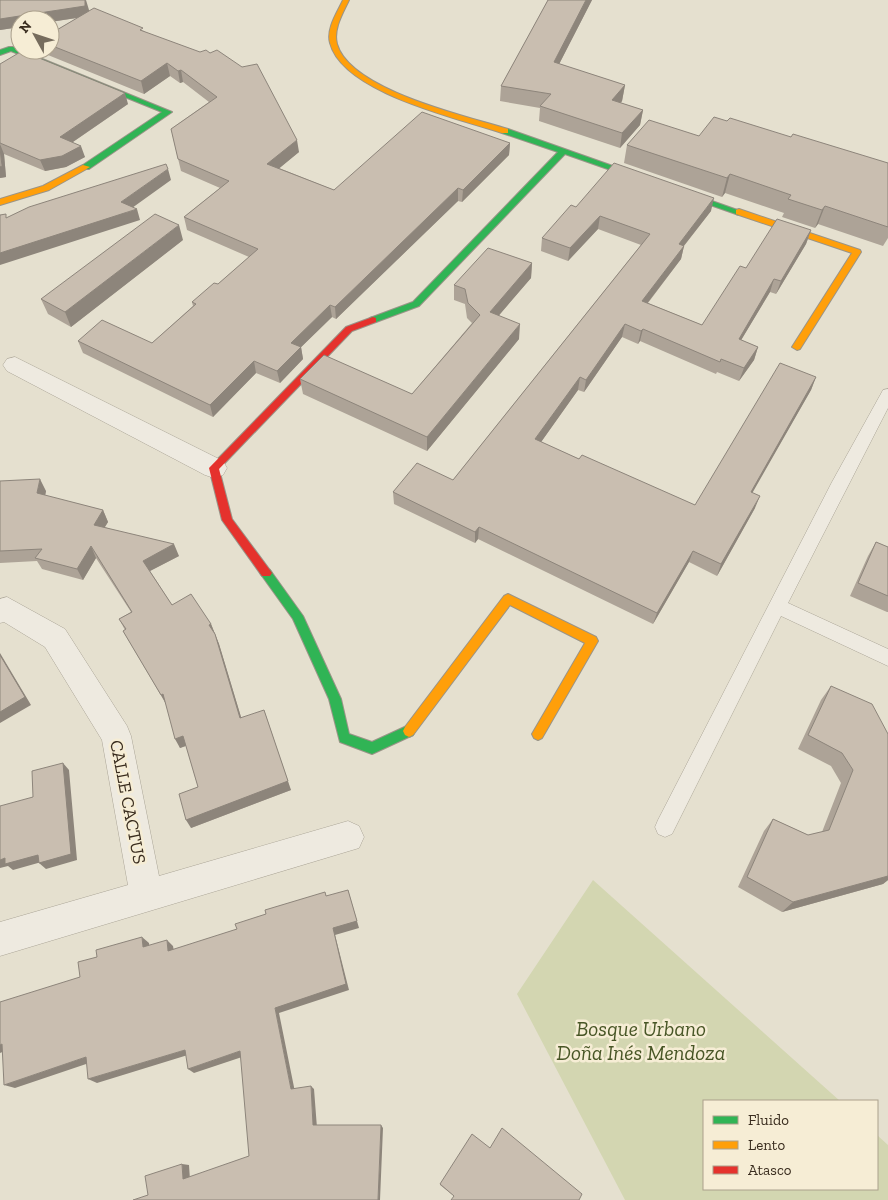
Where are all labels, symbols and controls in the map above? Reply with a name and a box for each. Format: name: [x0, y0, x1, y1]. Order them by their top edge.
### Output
north arrow: [10, 10, 60, 60]
text: N: [15, 17, 36, 37]
street label: CALLE CACTUS: [105, 738, 151, 866]
park label: Bosque Urbano Doña Inés Mendoza: [557, 1016, 725, 1065]
legend: [703, 1100, 878, 1190]
text: Fluido: [748, 1111, 789, 1129]
text: Lento: [748, 1136, 785, 1154]
text: Atasco: [748, 1161, 792, 1179]

